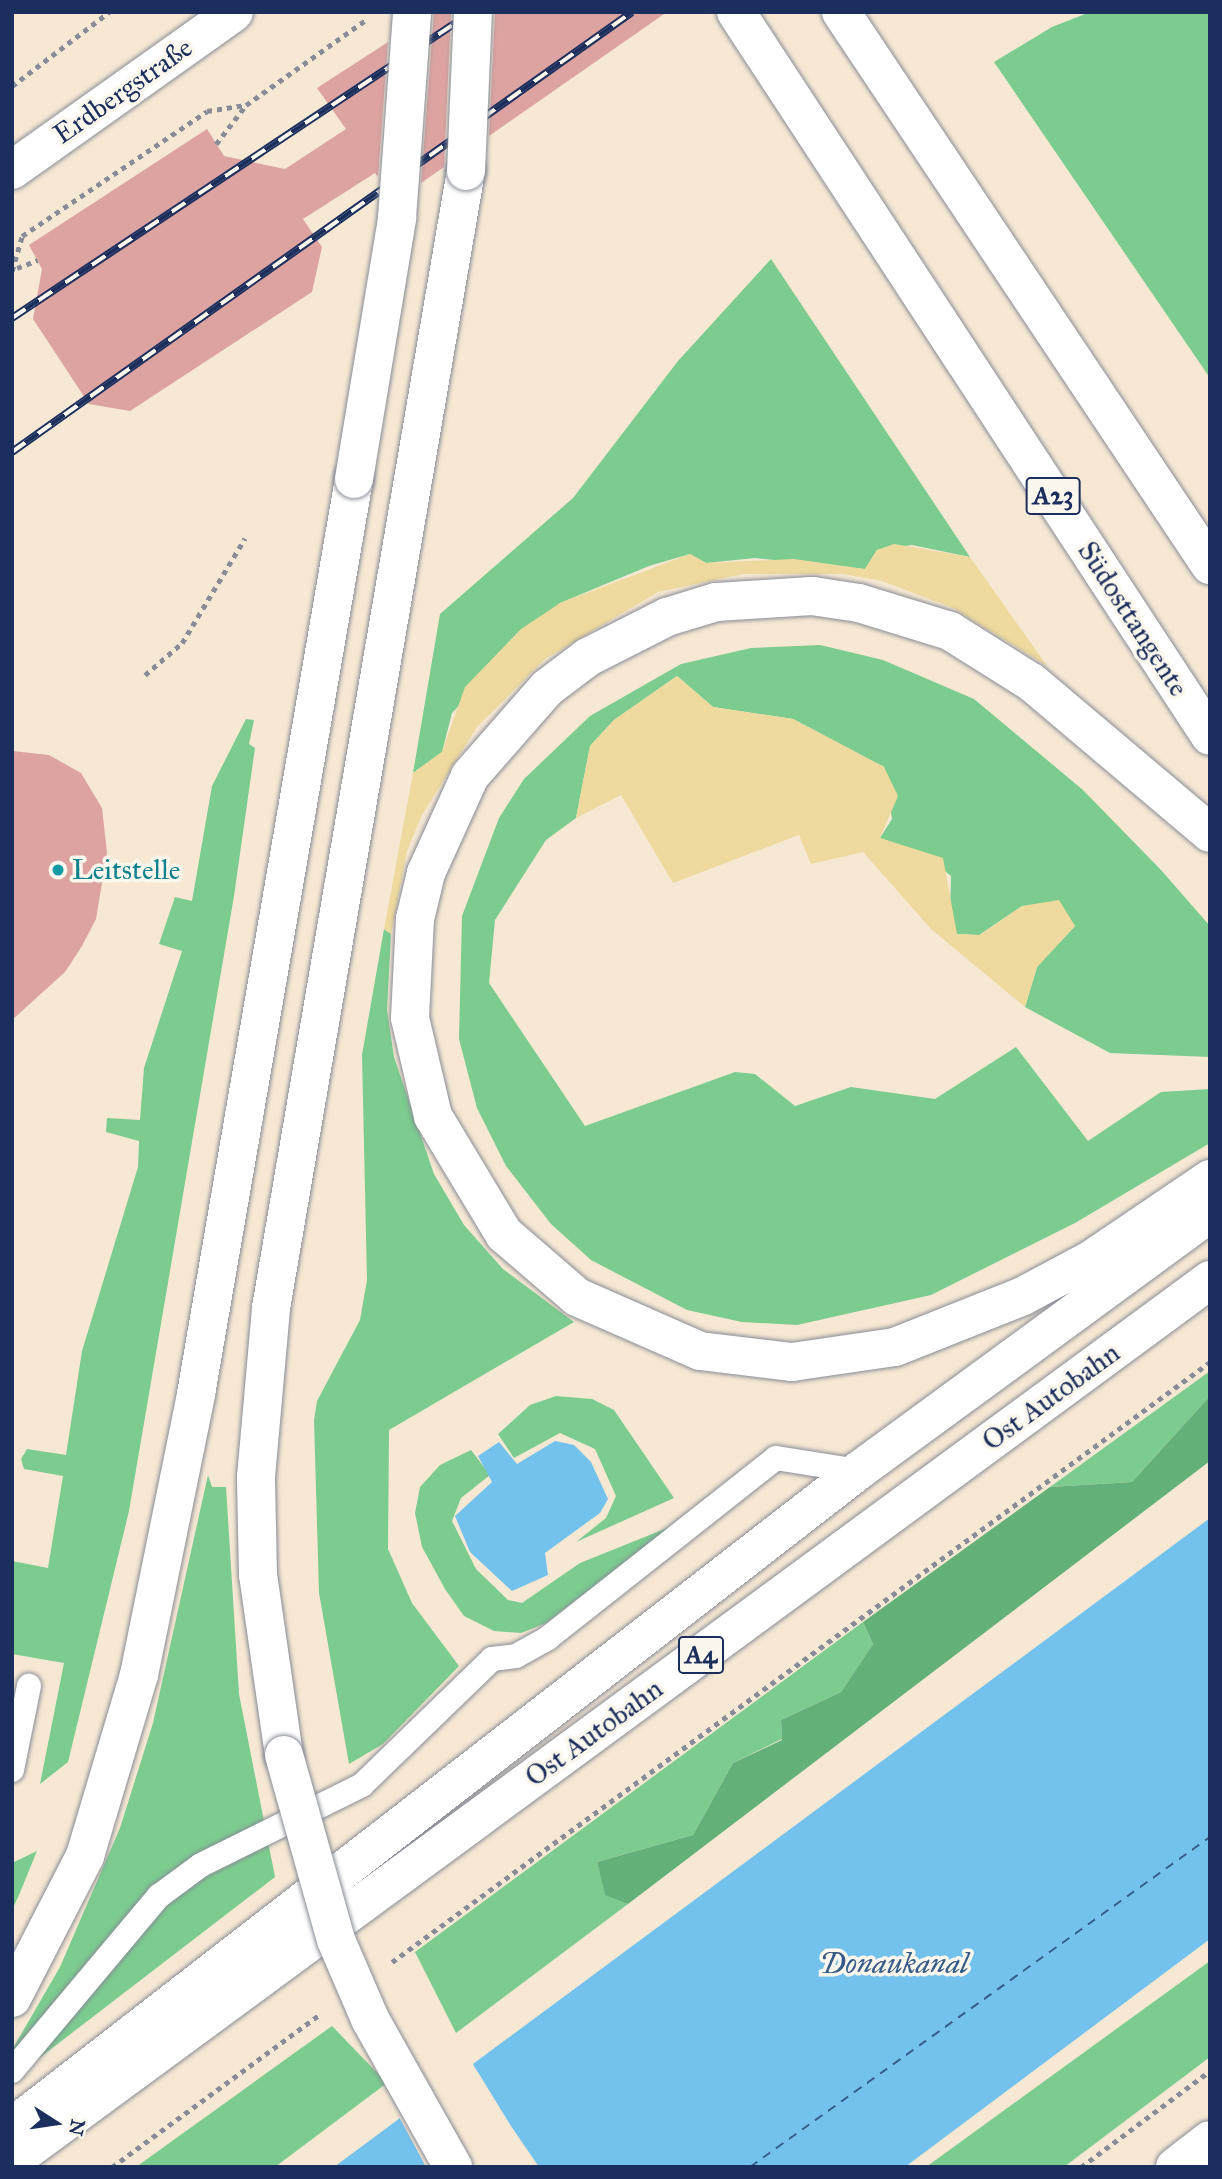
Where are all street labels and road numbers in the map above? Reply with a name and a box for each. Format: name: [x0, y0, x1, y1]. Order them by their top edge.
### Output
street label: Erdbergstraße: [47, 31, 199, 151]
road number: A23: [1025, 474, 1081, 518]
street label: Südosttangente: [1071, 535, 1195, 703]
street label: Ost Autobahn: [976, 1336, 1126, 1458]
road number: A4: [676, 1632, 726, 1678]
street label: Ost Autobahn: [519, 1672, 669, 1794]

